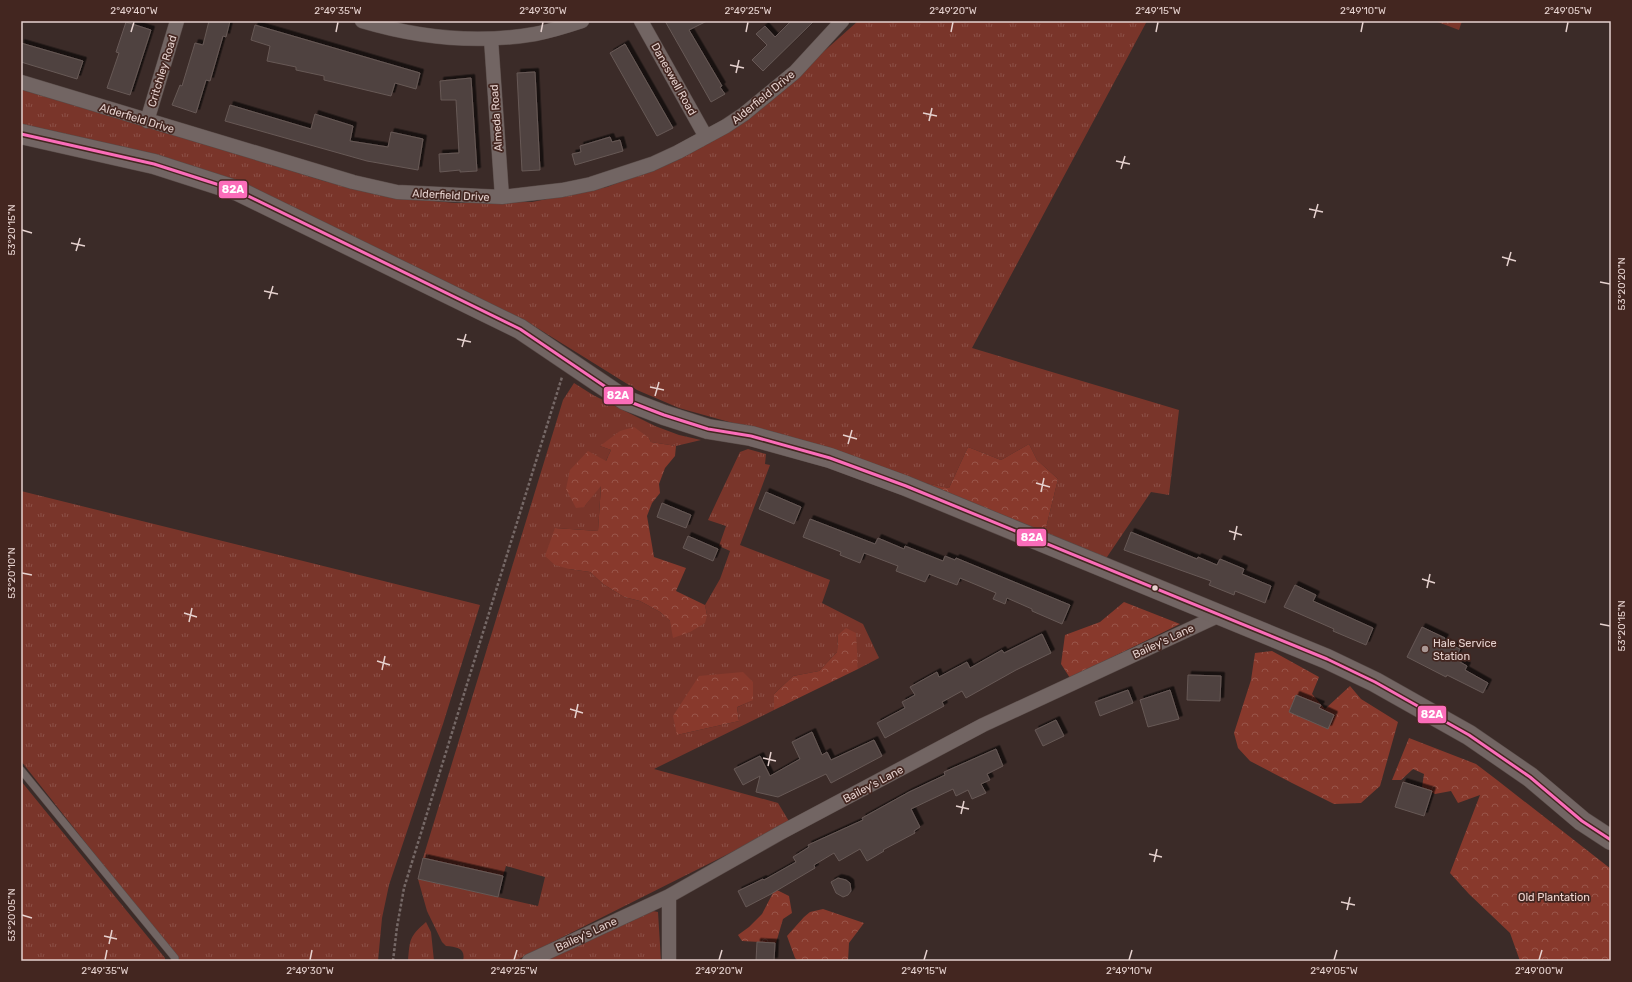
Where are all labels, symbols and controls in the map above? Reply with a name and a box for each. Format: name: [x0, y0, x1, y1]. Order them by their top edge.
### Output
text: 2°49'40"W: [110, 5, 158, 17]
text: 2°49'35"W: [314, 5, 362, 17]
text: 2°49'30"W: [519, 5, 567, 17]
text: 2°49'25"W: [724, 5, 772, 17]
text: 2°49'20"W: [929, 5, 977, 17]
text: 2°49'15"W: [1135, 5, 1181, 17]
text: 2°49'10"W: [1340, 5, 1386, 17]
text: 2°49'05"W: [1544, 5, 1592, 17]
street label: Critchley Road: [145, 34, 180, 109]
street label: Daneswell Road: [648, 41, 699, 118]
street label: Alderfield Drive: [729, 68, 798, 127]
street label: Almeda Road: [488, 84, 505, 152]
street label: Alderfield Drive: [98, 101, 176, 136]
line badge: 82A: [218, 180, 248, 199]
text: 82A: [222, 183, 244, 196]
street label: Alderfield Drive: [412, 187, 490, 204]
text: 53°20'15"N: [6, 204, 18, 256]
text: 53°20'20"N: [1616, 257, 1628, 311]
line badge: 82A: [603, 386, 634, 405]
text: 82A: [607, 389, 629, 402]
line badge: 82A: [1016, 528, 1047, 547]
text: 82A: [1021, 531, 1043, 544]
text: 53°20'10"N: [6, 547, 18, 599]
unlabelled marker: [1150, 583, 1160, 593]
text: 53°20'15"N: [1616, 600, 1628, 652]
street label: Bailey's Lane: [1130, 622, 1196, 661]
place label: Hale Service Station: [1433, 637, 1497, 663]
marker: Hale Service Station: [1420, 644, 1430, 654]
line badge: 82A: [1417, 705, 1447, 724]
text: 82A: [1421, 708, 1443, 721]
street label: Bailey's Lane: [841, 763, 906, 806]
text: 53°20'05"N: [6, 888, 18, 942]
park label: Old Plantation: [1518, 891, 1590, 904]
street label: Bailey's Lane: [553, 915, 619, 954]
text: 2°49'35"W: [81, 965, 129, 977]
text: 2°49'30"W: [286, 965, 334, 977]
text: 2°49'25"W: [490, 965, 538, 977]
text: 2°49'20"W: [695, 965, 743, 977]
text: 2°49'15"W: [901, 965, 947, 977]
text: 2°49'10"W: [1106, 965, 1152, 977]
text: 2°49'05"W: [1310, 965, 1358, 977]
text: 2°49'00"W: [1515, 965, 1563, 977]

